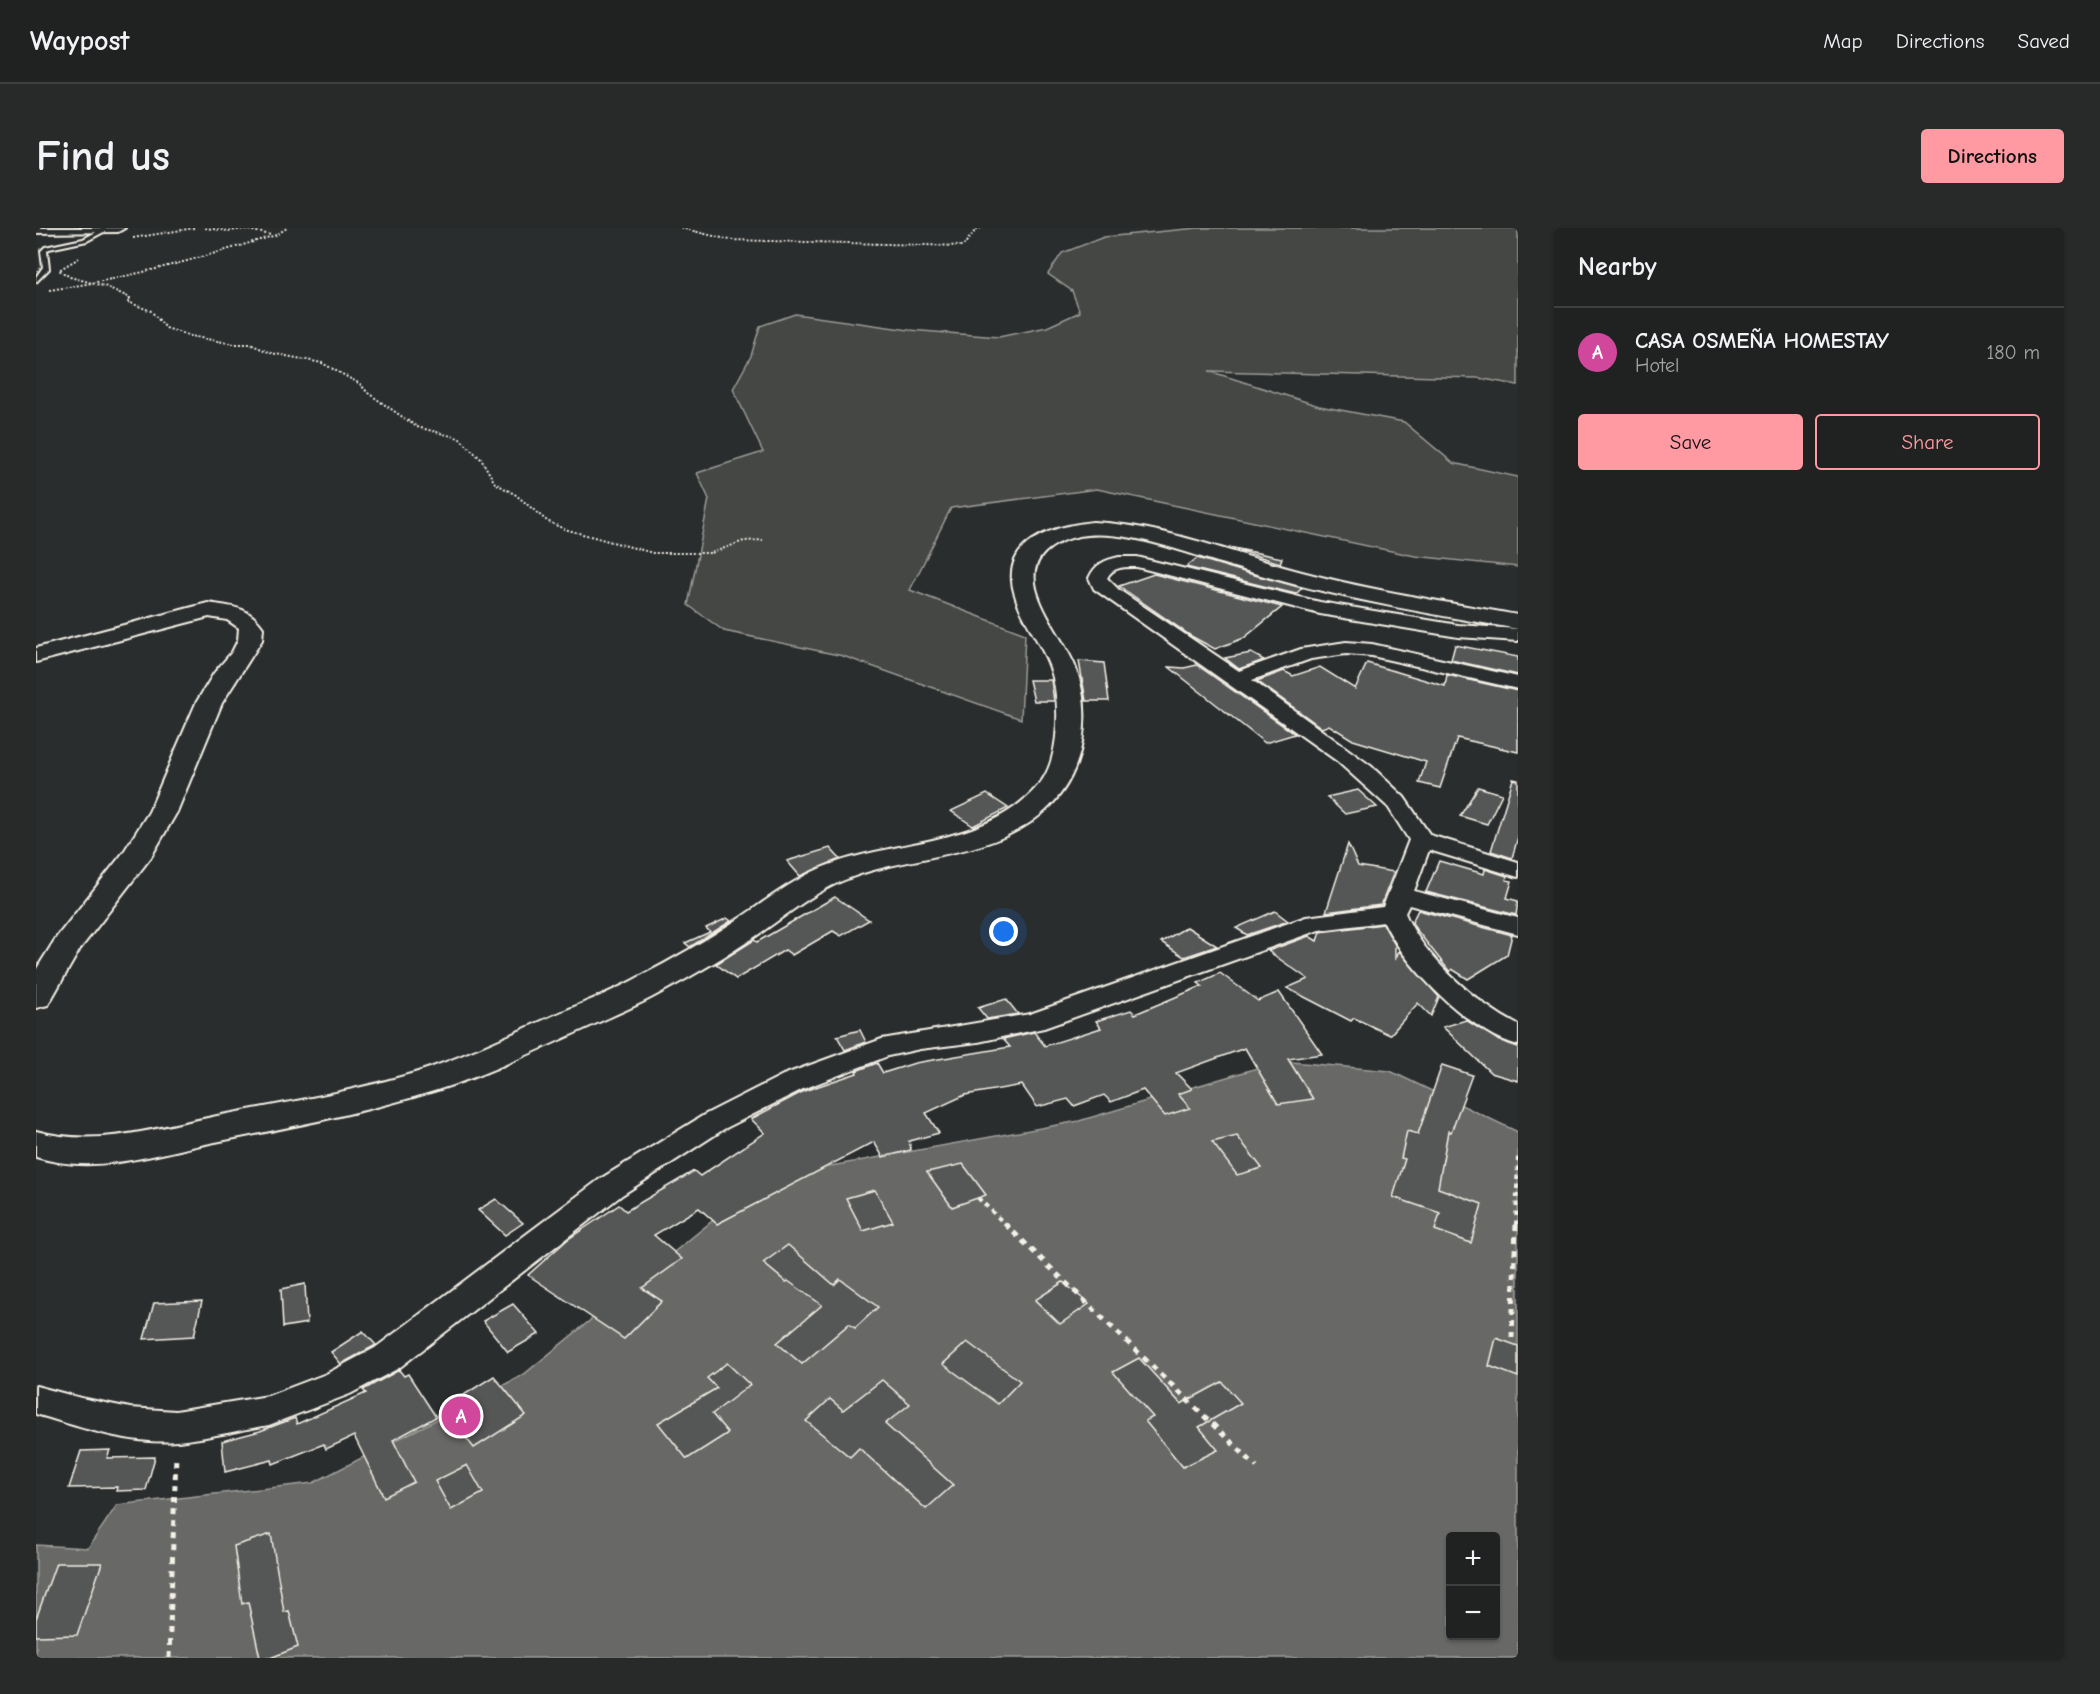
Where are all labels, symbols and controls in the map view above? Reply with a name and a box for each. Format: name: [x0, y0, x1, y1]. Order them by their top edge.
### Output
text: Waypost: [30, 25, 130, 57]
text: Map: [1823, 29, 1863, 53]
text: Directions: [1896, 29, 1985, 53]
text: Saved: [2018, 29, 2070, 53]
button: Directions: [1921, 129, 2064, 183]
text: Find us: [36, 132, 170, 181]
text: Nearby: [1578, 252, 1657, 282]
text: CASA OSMEÑA HOMESTAY: [1635, 328, 1889, 354]
text: A: [1592, 341, 1603, 364]
text: 180 m: [1986, 341, 2040, 364]
text: Hotel: [1635, 354, 1679, 377]
button: Save: [1578, 414, 1803, 470]
button: Share: [1815, 414, 2040, 470]
your location: [989, 917, 1018, 946]
pin: A: [442, 1394, 480, 1438]
map controls: [1446, 1532, 1500, 1640]
button: +: [1446, 1532, 1500, 1586]
button: −: [1446, 1586, 1500, 1640]

